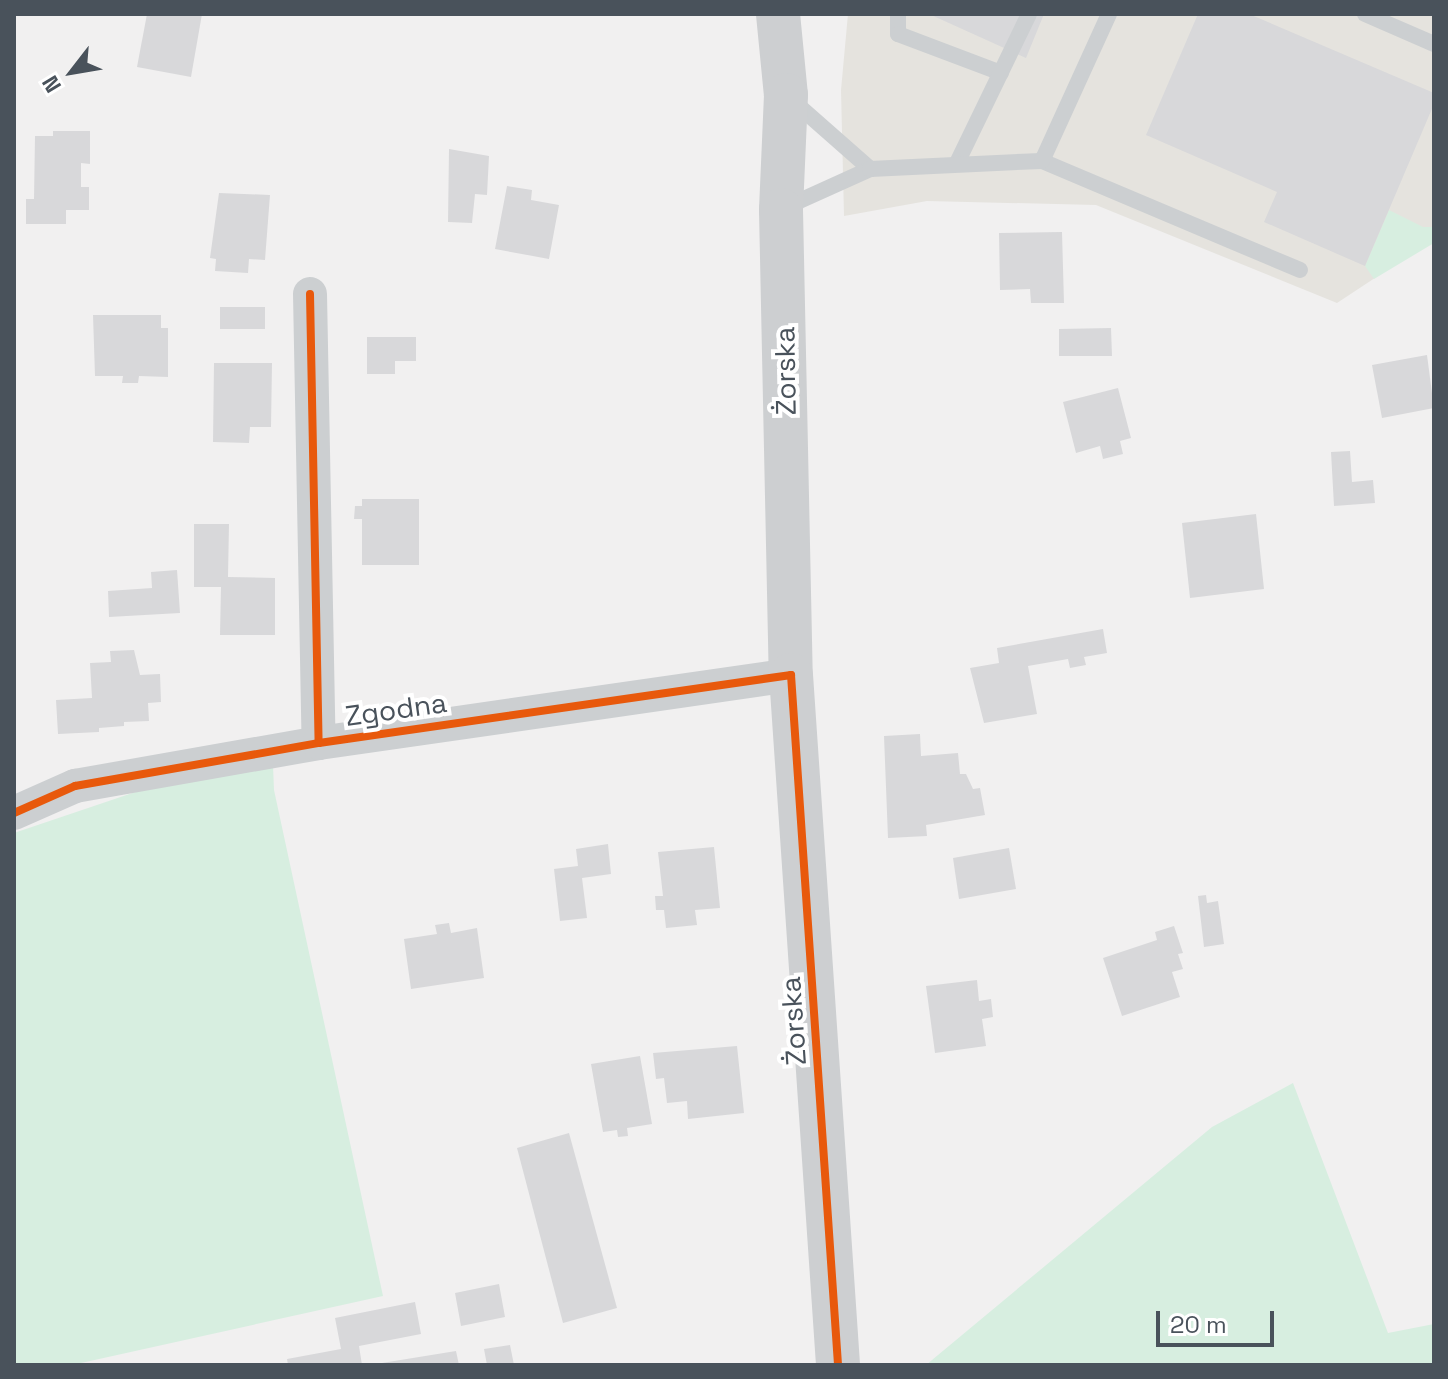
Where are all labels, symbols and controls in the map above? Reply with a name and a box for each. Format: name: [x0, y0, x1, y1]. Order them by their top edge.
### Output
north arrow: [32, 32, 112, 112]
text: N: [36, 71, 67, 98]
street label: Żorska: [767, 326, 803, 416]
street label: Zgodna: [343, 685, 449, 733]
street label: Żorska: [773, 975, 813, 1067]
scale bar: [1160, 1295, 1278, 1345]
text: 20 m: [1170, 1309, 1227, 1340]

